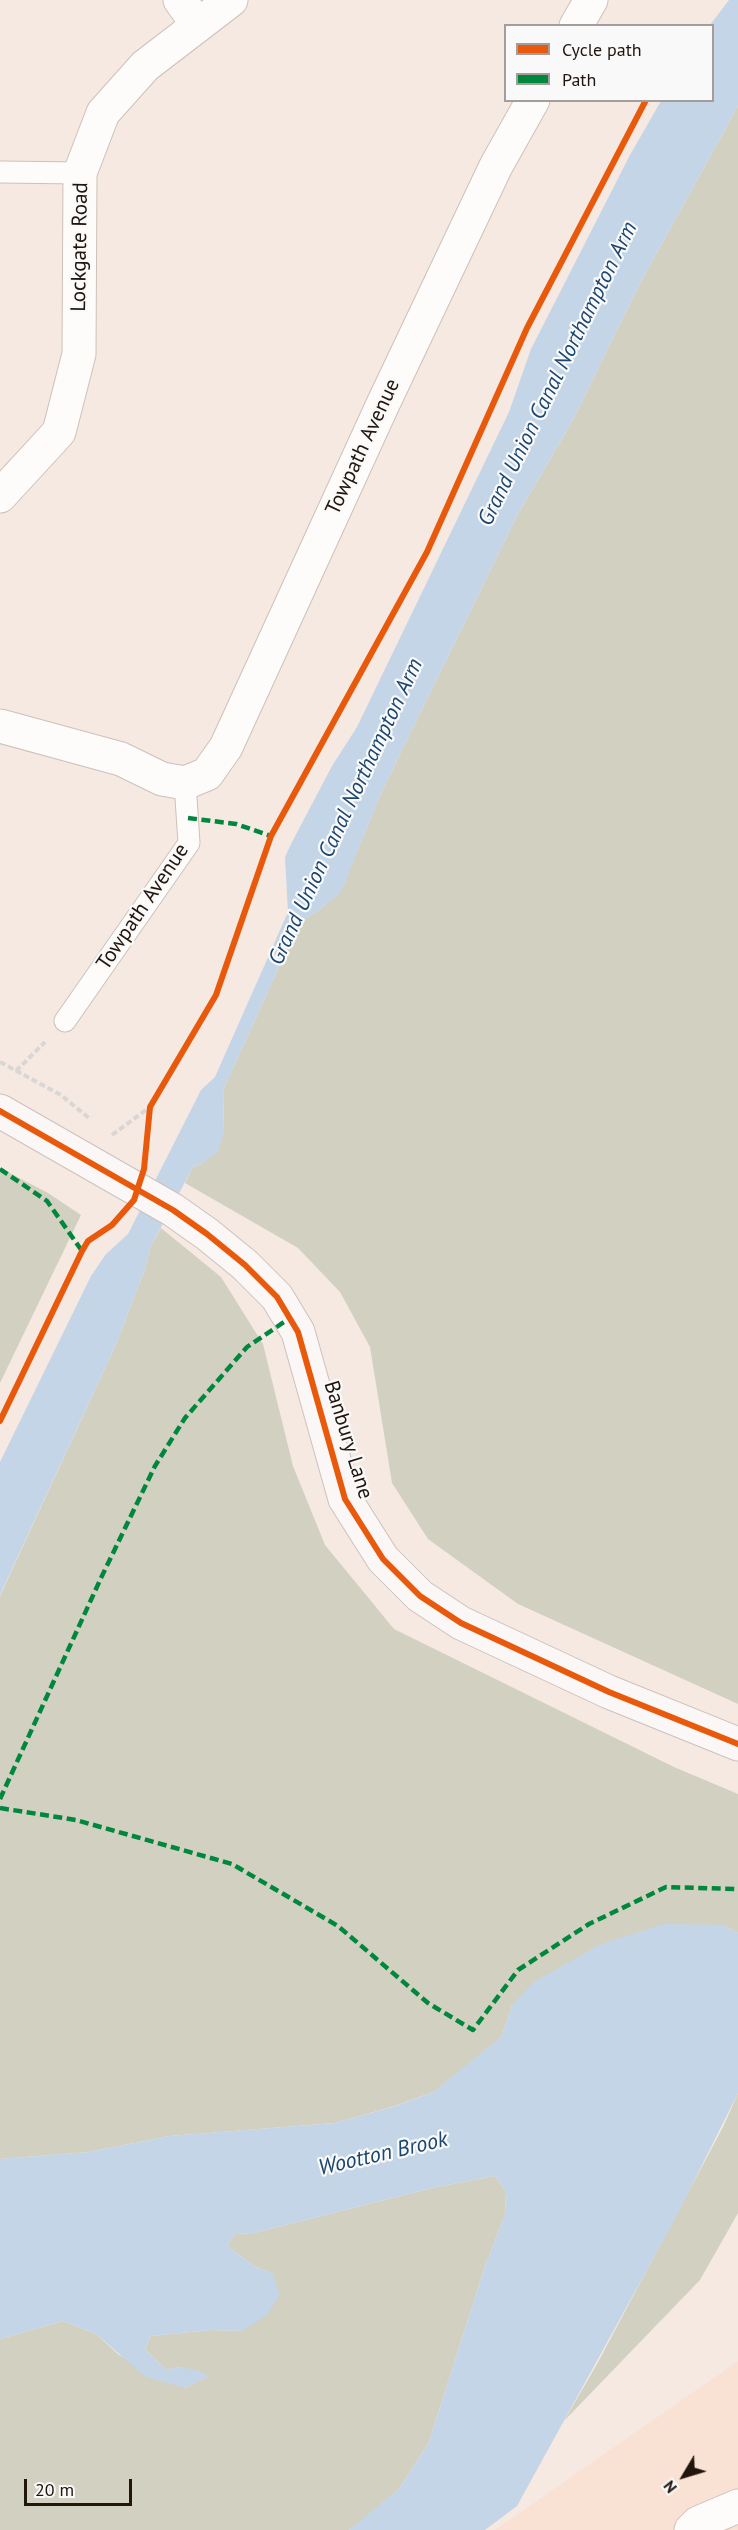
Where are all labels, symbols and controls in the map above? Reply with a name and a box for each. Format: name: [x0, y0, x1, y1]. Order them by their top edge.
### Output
legend: [504, 24, 714, 102]
text: Cycle path: [562, 38, 642, 61]
text: Path: [562, 68, 596, 91]
street label: Lockgate Road: [66, 182, 94, 312]
water label: Grand Union Canal Northampton Arm: [473, 218, 643, 530]
street label: Towpath Avenue: [321, 375, 405, 519]
water label: Grand Union Canal Northampton Arm: [263, 655, 429, 969]
street label: Towpath Avenue: [91, 839, 195, 975]
street label: Banbury Lane: [318, 1378, 378, 1502]
water label: Wootton Brook: [316, 2126, 450, 2182]
north arrow: [654, 2446, 714, 2506]
scale bar: [27, 2467, 135, 2505]
text: N: [659, 2477, 681, 2497]
text: 20 m: [35, 2478, 74, 2501]

